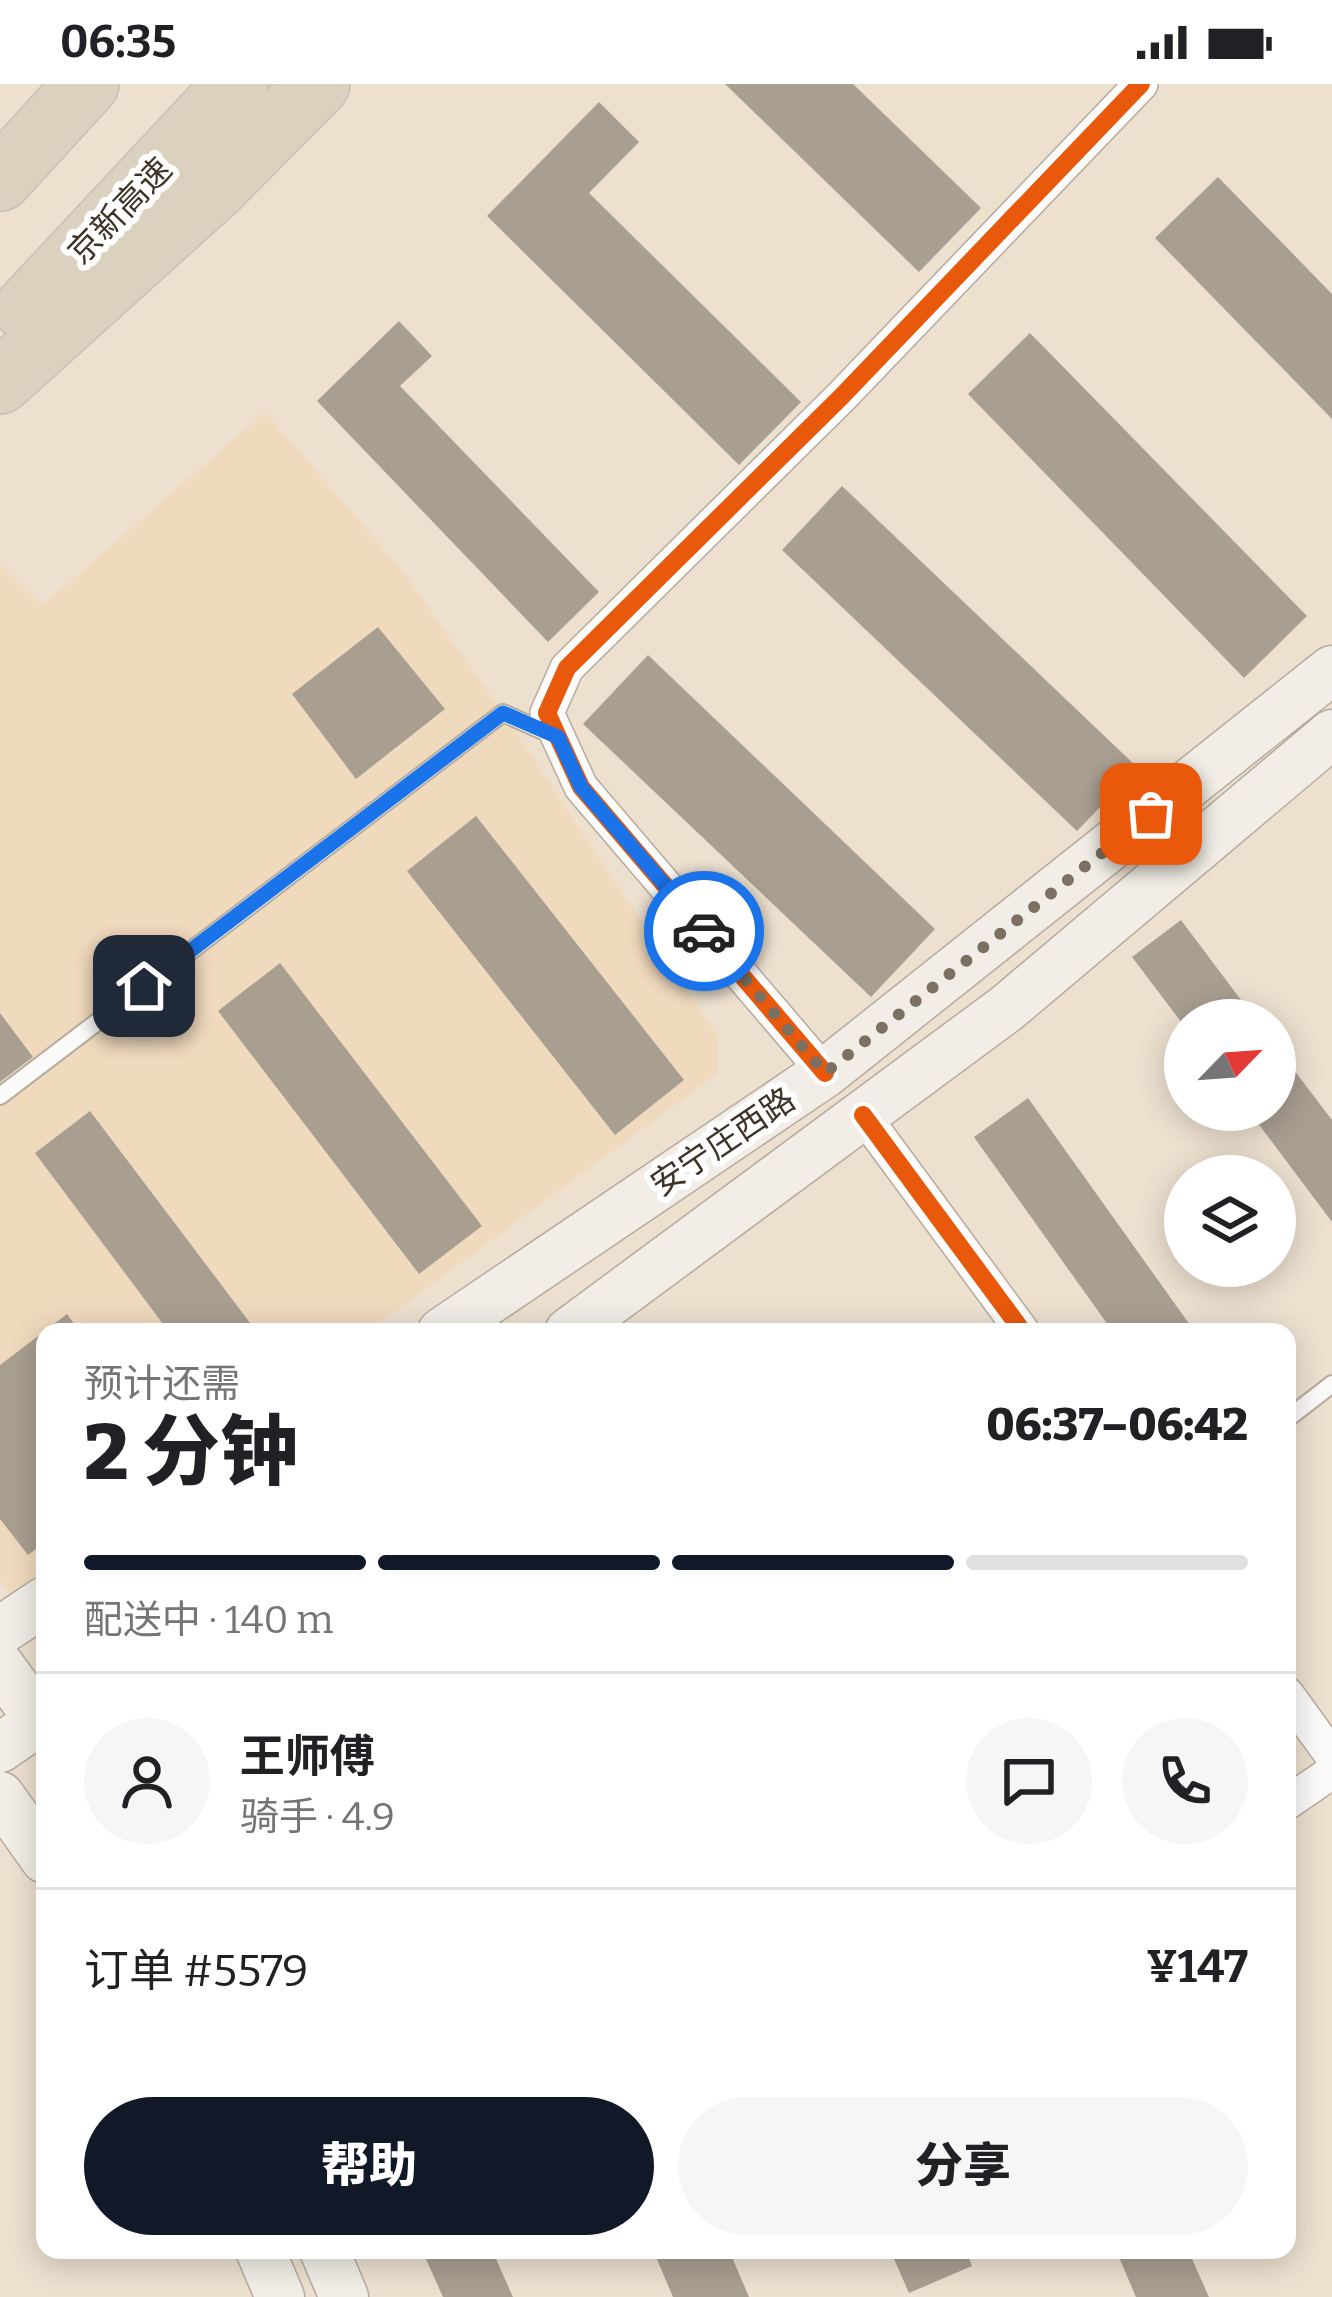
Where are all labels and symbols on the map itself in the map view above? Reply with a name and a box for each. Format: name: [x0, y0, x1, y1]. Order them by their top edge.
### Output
street label: 京新高速: [60, 150, 180, 272]
pin: [1100, 763, 1202, 865]
courier: [644, 871, 764, 991]
pin: [93, 935, 195, 1037]
north arrow: [1164, 999, 1296, 1131]
street label: 安宁庄西路: [643, 1079, 803, 1205]

